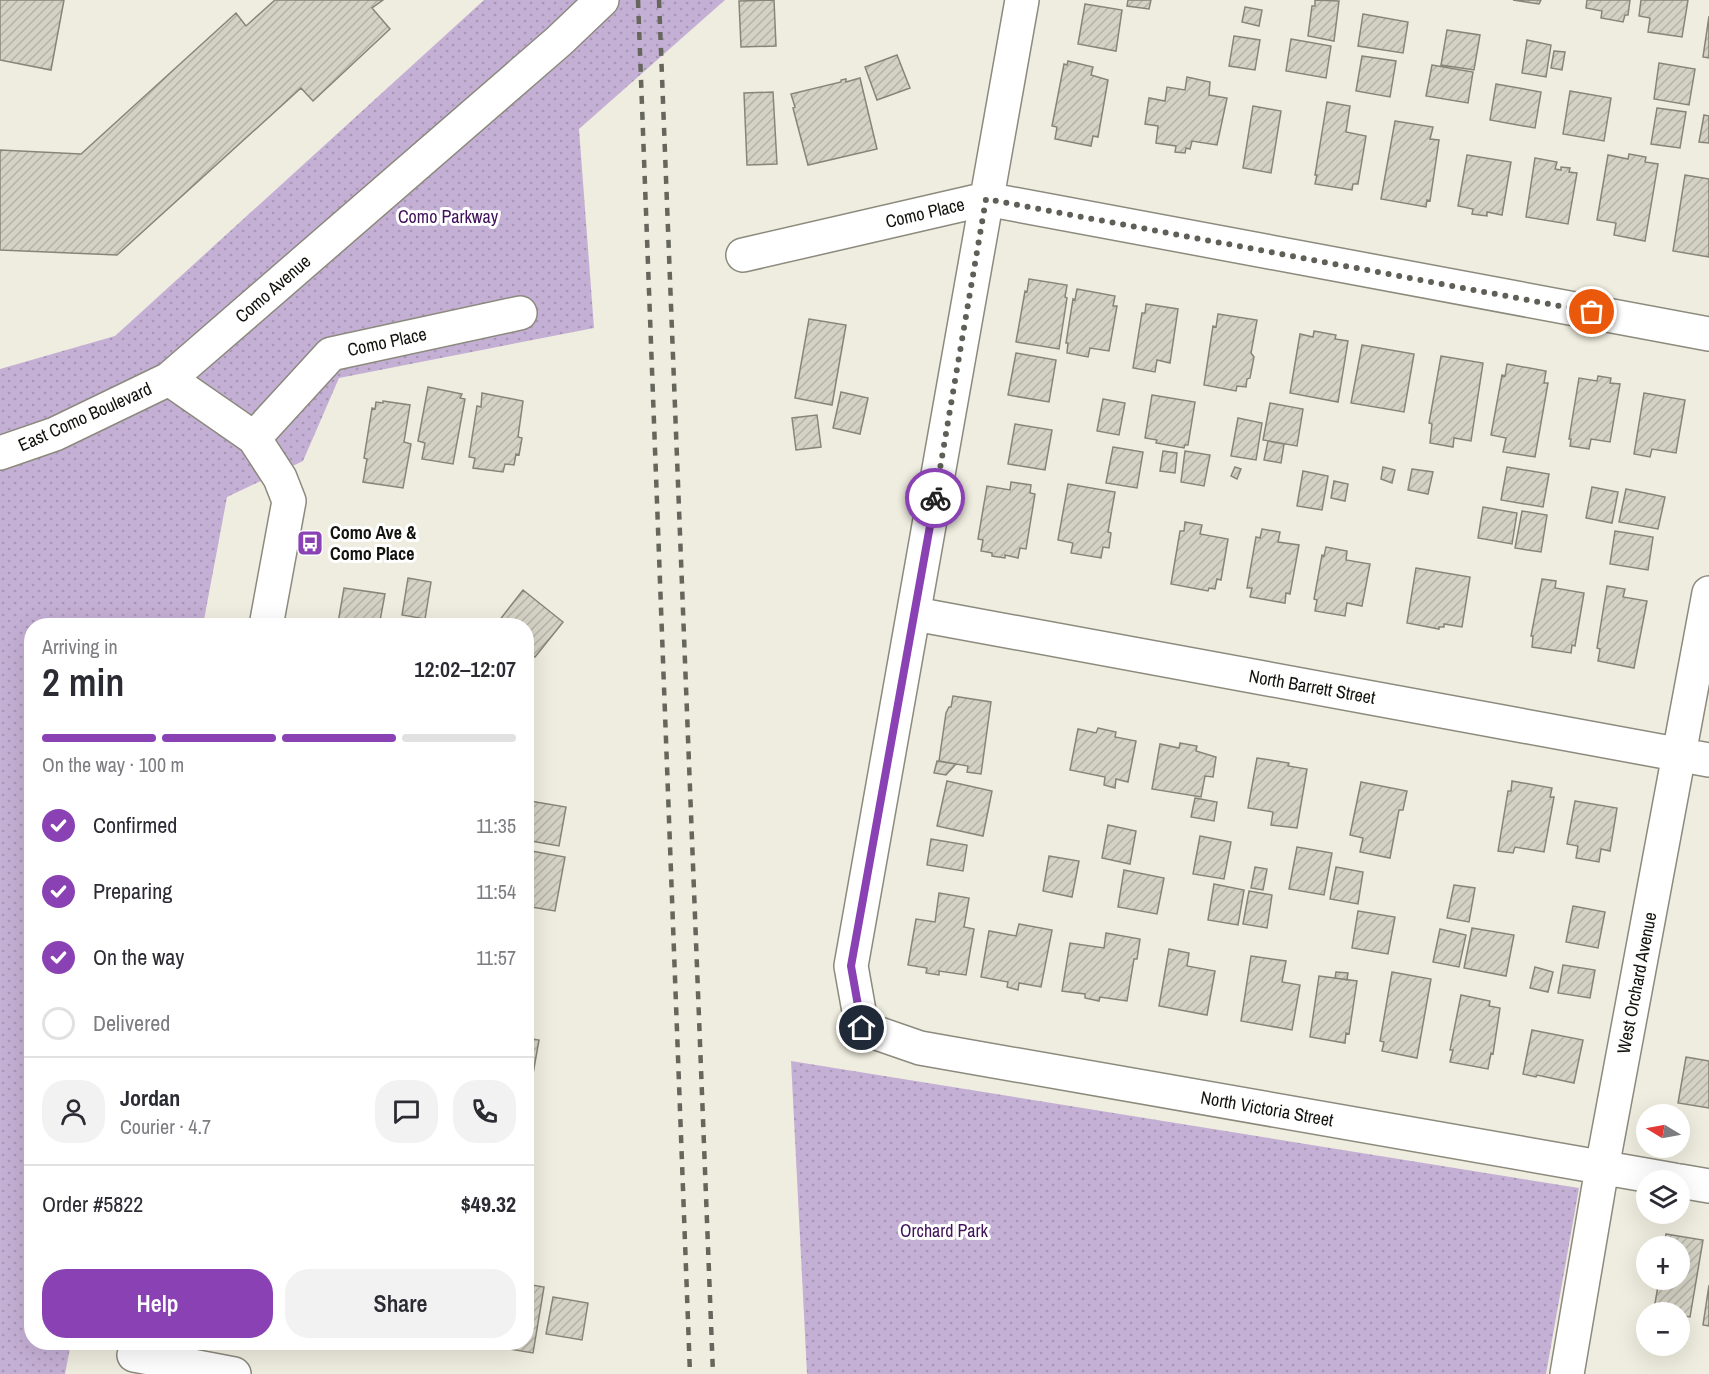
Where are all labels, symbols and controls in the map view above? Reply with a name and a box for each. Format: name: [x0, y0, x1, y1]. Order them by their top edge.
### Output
street label: Como Place: [883, 191, 967, 234]
park label: Como Parkway: [398, 204, 499, 229]
street label: Como Avenue: [230, 249, 316, 328]
pin: [1566, 286, 1617, 337]
icon: bag: [1575, 295, 1608, 328]
street label: Como Place: [345, 321, 429, 362]
street label: East Como Boulevard: [14, 376, 155, 457]
courier: [905, 468, 965, 528]
icon: bike: [919, 482, 952, 515]
place label: Como Ave & Como Place: [330, 520, 417, 566]
bus stop icon: Como Ave & Como Place: [295, 528, 325, 558]
text: Arriving in: [42, 633, 118, 660]
text: 12:02–12:07: [414, 654, 516, 684]
text: 2 min: [42, 656, 124, 708]
street label: North Barrett Street: [1247, 663, 1377, 710]
text: On the way · 100 m: [42, 751, 184, 778]
icon: check: [42, 809, 75, 842]
text: Confirmed: [93, 810, 177, 840]
text: 11:35: [476, 812, 516, 839]
icon: check: [42, 875, 75, 908]
text: Preparing: [93, 876, 172, 906]
text: 11:54: [476, 878, 516, 905]
street label: West Orchard Avenue: [1611, 910, 1663, 1056]
icon: check: [42, 941, 75, 974]
text: On the way: [93, 942, 184, 972]
text: 11:57: [476, 944, 516, 971]
pin: [836, 1002, 887, 1053]
text: Delivered: [93, 1008, 170, 1038]
icon: home: [845, 1011, 878, 1044]
button: person: [42, 1080, 105, 1143]
button: chat: [375, 1080, 438, 1143]
button: phone: [453, 1080, 516, 1143]
text: Jordan: [120, 1083, 180, 1113]
street label: North Victoria Street: [1199, 1085, 1335, 1132]
north arrow: [1636, 1104, 1690, 1158]
map controls: [1636, 1104, 1690, 1356]
text: Courier · 4.7: [120, 1113, 211, 1140]
button: layers: [1636, 1170, 1690, 1224]
text: Order #5822: [42, 1189, 143, 1219]
text: $49.32: [461, 1189, 516, 1219]
park label: Orchard Park: [900, 1218, 988, 1243]
button: +: [1636, 1236, 1690, 1290]
button: Help: [42, 1269, 273, 1338]
button: Share: [285, 1269, 516, 1338]
button: −: [1636, 1302, 1690, 1356]

